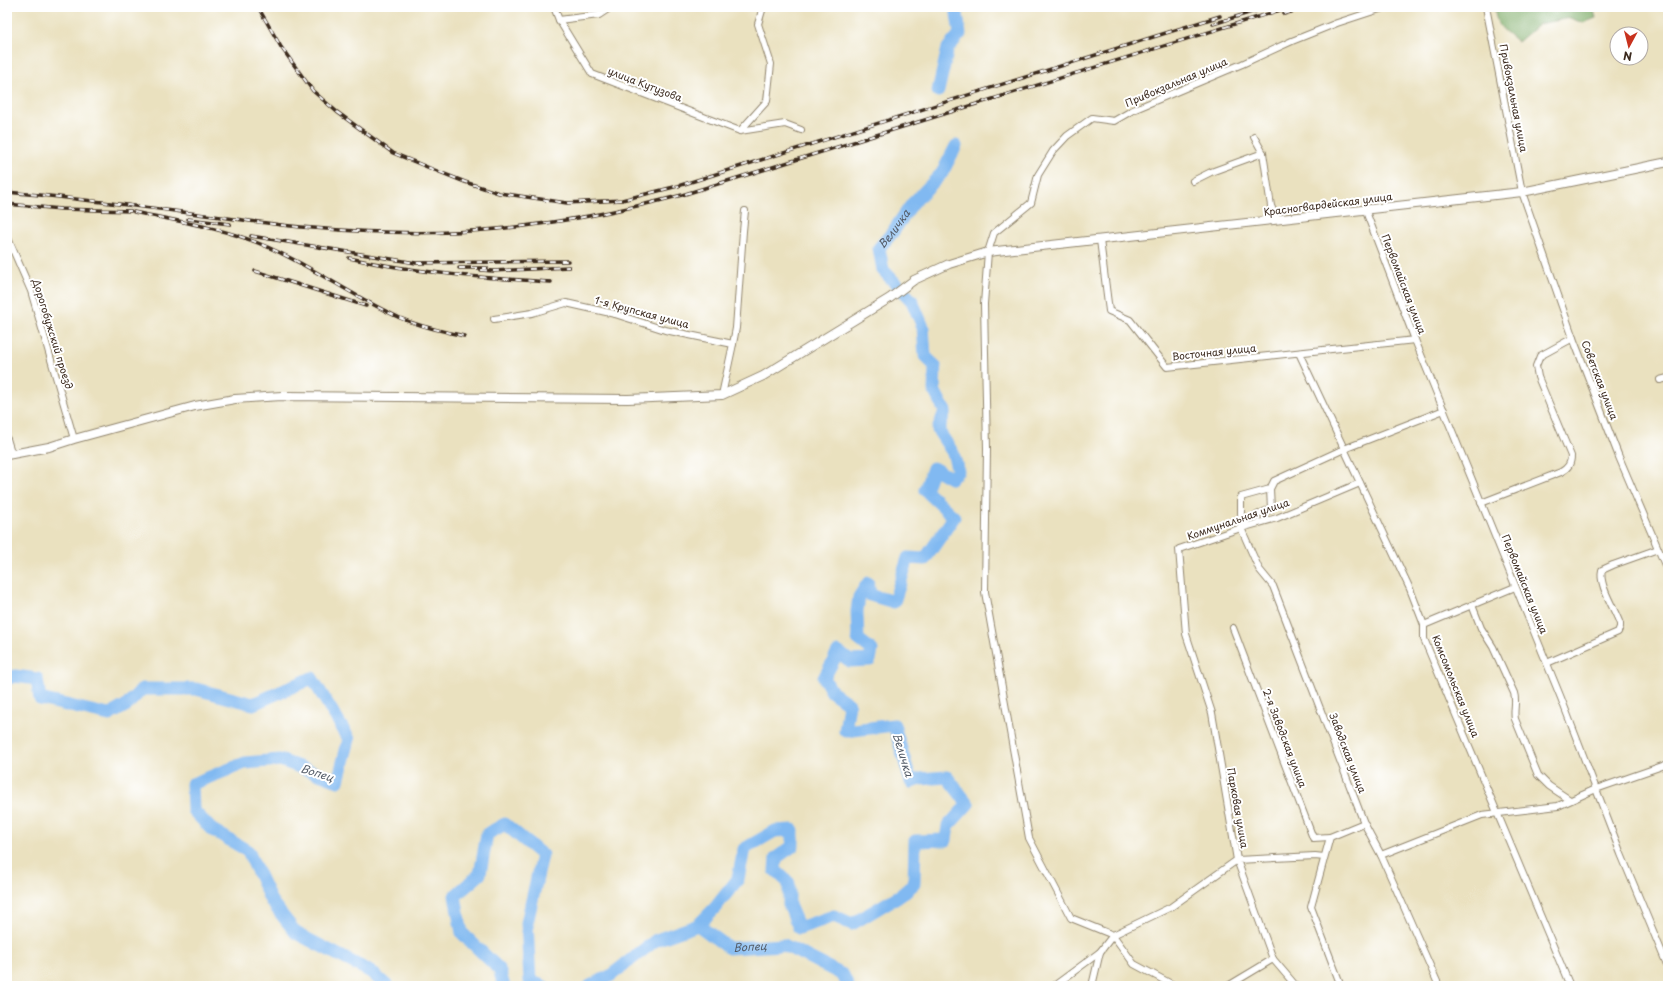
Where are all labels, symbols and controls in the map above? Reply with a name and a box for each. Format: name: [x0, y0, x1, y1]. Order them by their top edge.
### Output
north arrow: [1609, 26, 1649, 66]
street label: Привокзальная улица: [1497, 43, 1532, 154]
text: N: [1622, 47, 1633, 65]
street label: Привокзальная улица: [1122, 53, 1230, 110]
street label: улица Кутузова: [605, 62, 685, 106]
street label: Красногвардейская улица: [1263, 188, 1394, 219]
water label: Величка: [873, 205, 915, 252]
street label: Первомайская улица: [1378, 232, 1431, 337]
street label: Дорогобужский проезд: [28, 276, 77, 391]
street label: 1-я Крупская улица: [593, 292, 692, 332]
street label: Советская улица: [1578, 338, 1623, 422]
street label: Восточная улица: [1171, 340, 1257, 363]
street label: Коммунальная улица: [1185, 494, 1292, 544]
street label: Первомайская улица: [1499, 532, 1553, 636]
street label: Комсомольская улица: [1429, 632, 1484, 740]
street label: 2-я Заводская улица: [1260, 686, 1312, 790]
street label: Заводская улица: [1326, 711, 1371, 796]
water label: Величка: [889, 731, 918, 780]
water label: Вопец: [299, 759, 337, 786]
street label: Парковая улица: [1224, 767, 1253, 850]
water label: Вопец: [733, 937, 768, 956]

